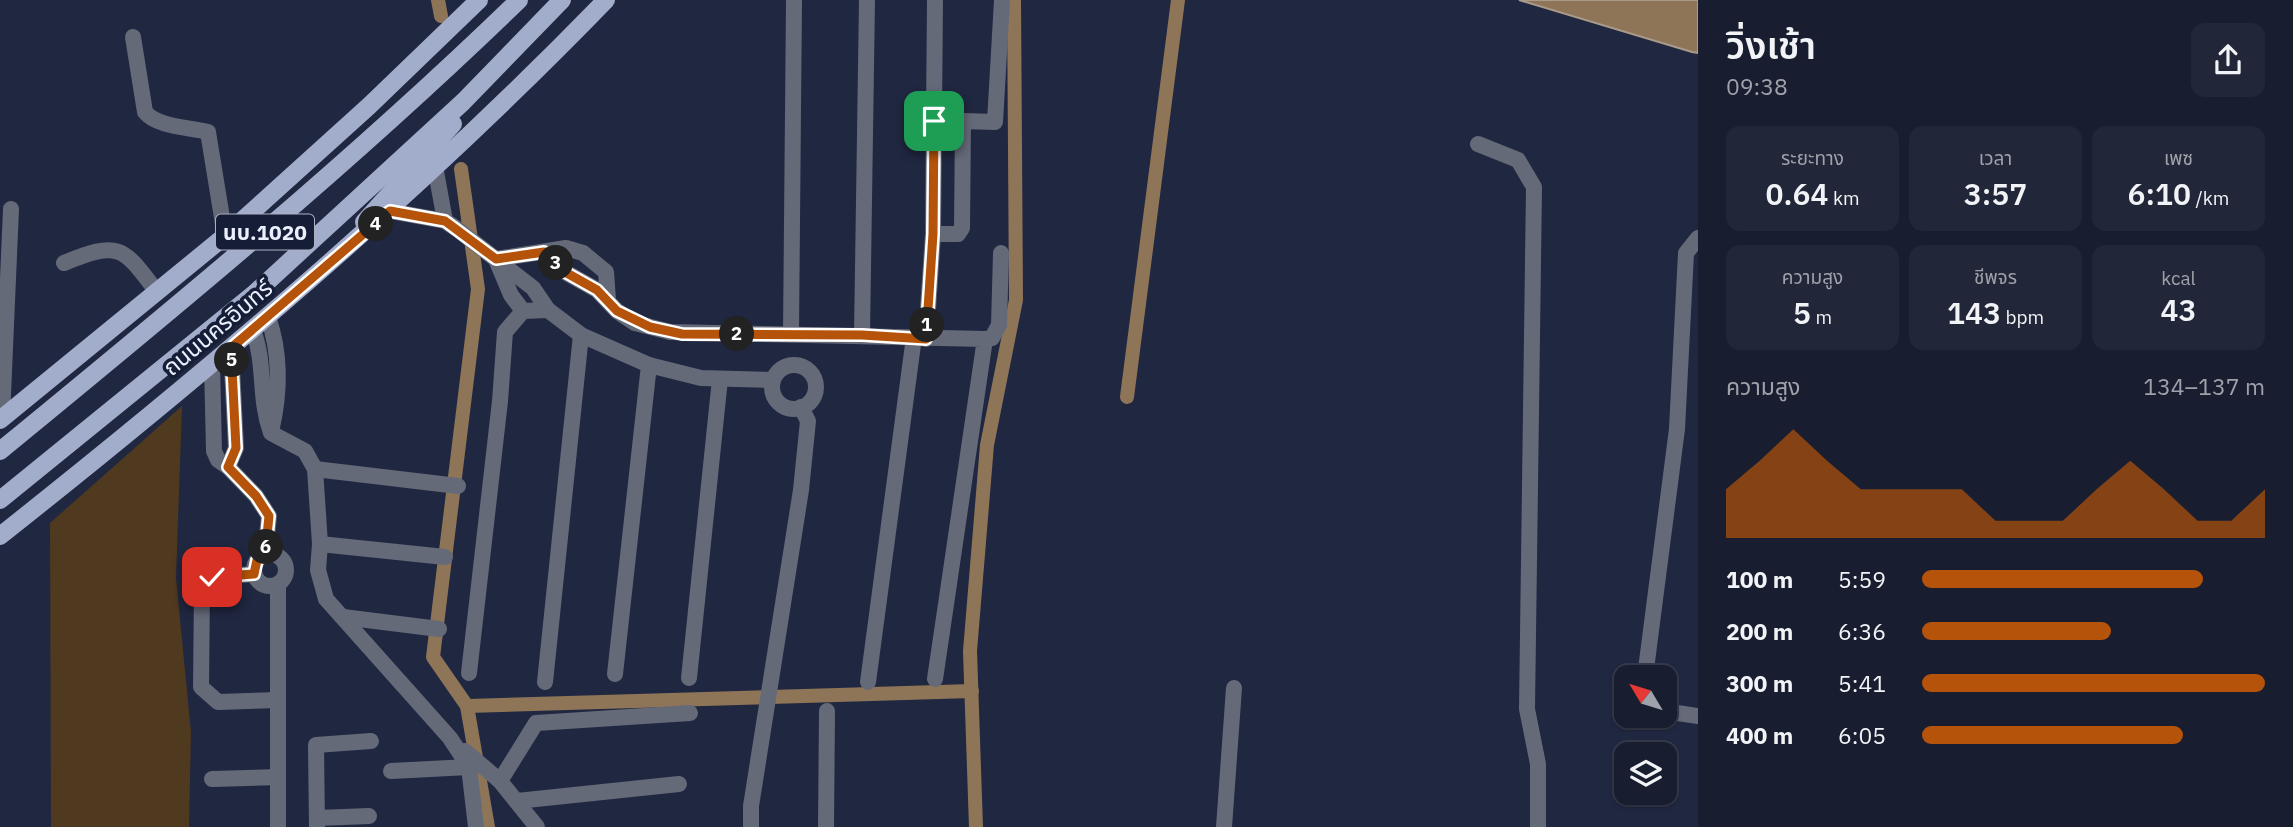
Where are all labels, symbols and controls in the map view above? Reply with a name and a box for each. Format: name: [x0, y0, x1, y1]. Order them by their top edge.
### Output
text: วิ่งเช้า: [1726, 20, 1816, 69]
button: share: [2191, 23, 2265, 97]
text: 09:38: [1726, 71, 1788, 101]
pin: [904, 91, 964, 151]
icon: arrive: [915, 102, 953, 140]
text: ระยะทาง: [1781, 146, 1844, 170]
text: เวลา: [1979, 146, 2012, 170]
text: เพซ: [2164, 146, 2193, 170]
text: 0.64: [1765, 174, 1828, 213]
text: 3:57: [1964, 174, 2027, 213]
text: 6:10: [2128, 174, 2191, 213]
text: km: [1828, 186, 1860, 210]
text: /km: [2191, 186, 2229, 210]
pin: 4: [358, 206, 394, 242]
text: 4: [370, 211, 381, 235]
road number: นบ.1020: [216, 215, 314, 250]
pin: 3: [538, 246, 574, 280]
text: 3: [550, 250, 561, 274]
text: ความสูง: [1782, 265, 1843, 289]
text: ชีพจร: [1974, 265, 2017, 289]
text: kcal: [2161, 266, 2196, 290]
street label: ถนนนครอินทร์: [156, 272, 279, 382]
text: 43: [2161, 290, 2197, 329]
text: 5: [1793, 293, 1811, 332]
text: 143: [1947, 293, 2001, 332]
text: m: [1811, 305, 1832, 329]
text: bpm: [2001, 305, 2044, 329]
pin: 1: [909, 308, 944, 342]
text: 1: [921, 312, 932, 336]
pin: 2: [720, 316, 754, 352]
text: 2: [731, 321, 742, 345]
pin: 5: [215, 342, 250, 378]
text: 5: [226, 347, 237, 371]
text: ความสูง: [1726, 371, 1800, 401]
text: 134–137 m: [2143, 371, 2265, 401]
pin: 6: [248, 530, 284, 564]
text: 6: [260, 534, 271, 558]
pin: [182, 547, 242, 607]
icon: check: [193, 558, 231, 596]
text: 100 m: [1726, 564, 1793, 594]
text: 5:59: [1838, 564, 1886, 594]
text: 200 m: [1726, 616, 1793, 646]
text: 6:36: [1838, 616, 1886, 646]
north arrow: [1614, 665, 1676, 728]
map controls: [1614, 665, 1677, 805]
text: 300 m: [1726, 668, 1793, 698]
text: 5:41: [1838, 668, 1886, 698]
text: 400 m: [1726, 720, 1793, 750]
text: 6:05: [1838, 720, 1886, 750]
button: layers: [1614, 742, 1677, 805]

